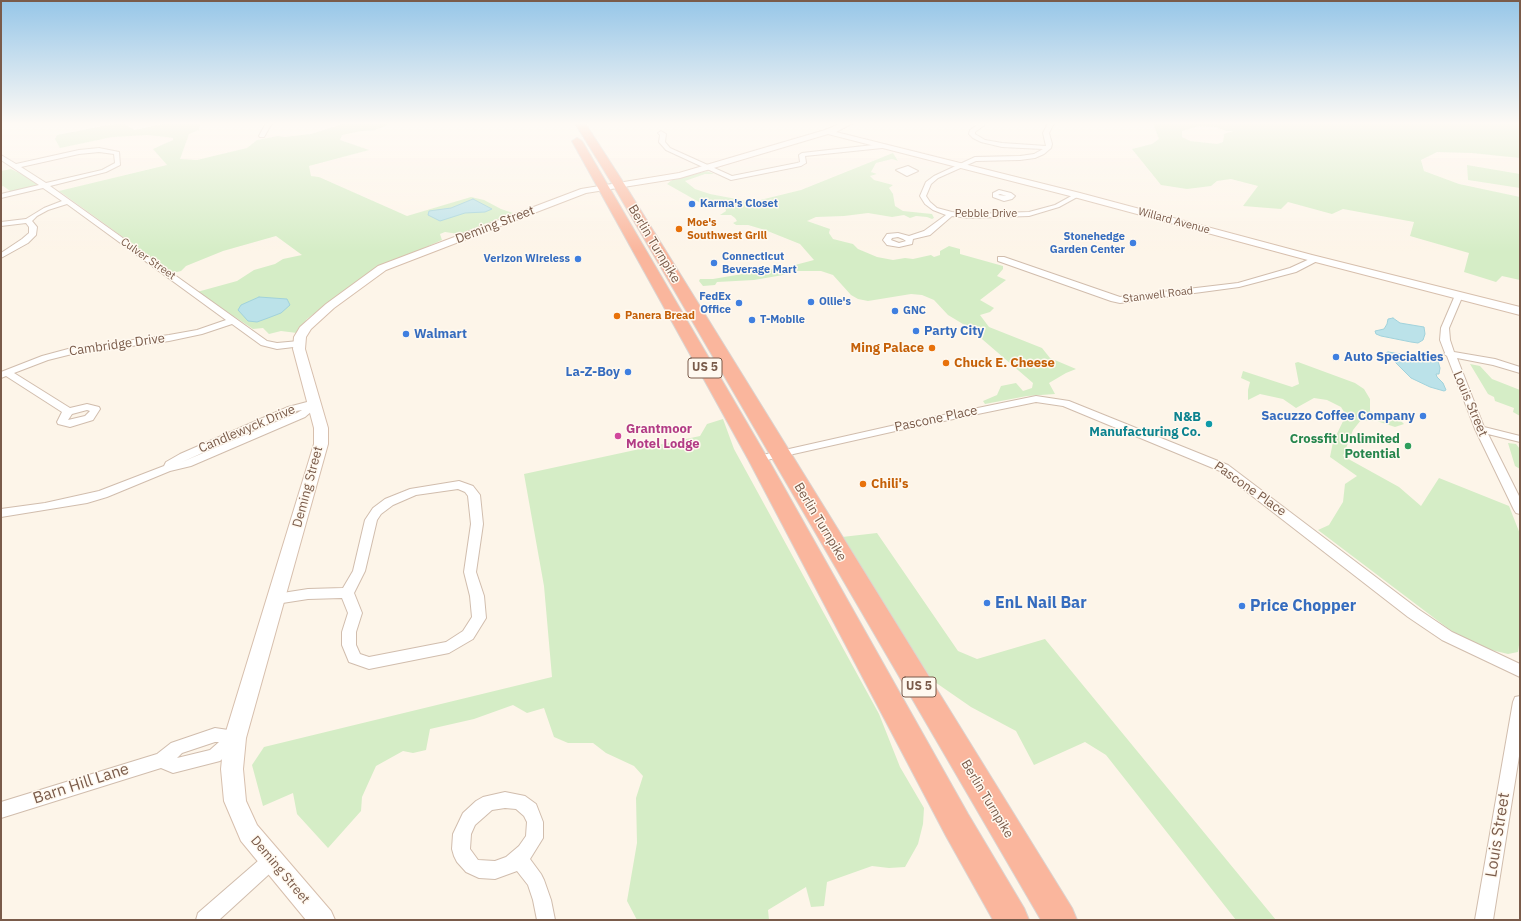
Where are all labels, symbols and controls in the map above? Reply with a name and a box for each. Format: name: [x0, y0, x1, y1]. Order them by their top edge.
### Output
place label: Karma's Closet: [700, 197, 778, 211]
marker: Karma's Closet: [687, 199, 697, 209]
street label: Berlin Turnpike: [625, 202, 683, 286]
street label: Deming Street: [453, 203, 537, 247]
street label: Willard Avenue: [1137, 205, 1211, 237]
street label: Pebble Drive: [955, 207, 1017, 221]
place label: Moe's Southwest Grill: [687, 216, 767, 242]
marker: Moe's Southwest Grill: [674, 224, 684, 234]
place label: Stonehedge Garden Center: [1050, 230, 1125, 256]
street label: Culver Street: [118, 235, 178, 283]
marker: Stonehedge Garden Center: [1128, 238, 1138, 248]
place label: Connecticut Beverage Mart: [722, 250, 797, 276]
place label: Verizon Wireless: [484, 252, 570, 266]
marker: Verizon Wireless: [573, 254, 583, 264]
marker: Connecticut Beverage Mart: [709, 258, 719, 268]
street label: Stanwell Road: [1122, 284, 1194, 306]
place label: FedEx Office: [699, 290, 731, 316]
place label: Ollie's: [819, 295, 851, 309]
marker: Ollie's: [806, 297, 816, 307]
marker: FedEx Office: [734, 298, 744, 308]
place label: GNC: [903, 304, 926, 318]
marker: GNC: [890, 306, 900, 316]
place label: Panera Bread: [625, 309, 695, 323]
marker: Panera Bread: [612, 311, 622, 321]
place label: T-Mobile: [760, 313, 805, 327]
marker: T-Mobile: [747, 315, 757, 325]
place label: Party City: [924, 323, 984, 339]
place label: Walmart: [414, 326, 467, 342]
marker: Party City: [911, 326, 921, 336]
marker: Walmart: [401, 329, 411, 339]
street label: Cambridge Drive: [68, 331, 166, 359]
place label: Ming Palace: [851, 340, 924, 356]
marker: Ming Palace: [927, 343, 937, 353]
place label: Auto Specialties: [1344, 349, 1444, 365]
marker: Auto Specialties: [1331, 352, 1341, 362]
place label: Chuck E. Cheese: [954, 355, 1055, 371]
road number: US 5: [688, 358, 722, 378]
marker: Chuck E. Cheese: [941, 358, 951, 368]
place label: La-Z-Boy: [565, 364, 620, 380]
marker: La-Z-Boy: [623, 367, 633, 377]
street label: Louis Street: [1449, 369, 1491, 439]
street label: Candlewyck Drive: [196, 402, 298, 456]
street label: Pascone Place: [893, 403, 979, 435]
place label: Sacuzzo Coffee Company: [1261, 408, 1415, 424]
place label: N&B Manufacturing Co.: [1089, 409, 1201, 440]
marker: Sacuzzo Coffee Company: [1418, 411, 1428, 421]
marker: N&B Manufacturing Co.: [1204, 419, 1214, 429]
place label: Grantmoor Motel Lodge: [626, 421, 700, 452]
marker: Grantmoor Motel Lodge: [613, 431, 623, 441]
place label: Crossfit Unlimited Potential: [1290, 431, 1400, 462]
marker: Crossfit Unlimited Potential: [1403, 441, 1413, 451]
street label: Deming Street: [290, 445, 326, 529]
street label: Pascone Place: [1211, 458, 1289, 520]
place label: Chili's: [871, 476, 909, 492]
marker: Chili's: [858, 479, 868, 489]
street label: Berlin Turnpike: [791, 480, 849, 564]
place label: EnL Nail Bar: [995, 593, 1087, 613]
place label: Price Chopper: [1250, 596, 1356, 616]
marker: EnL Nail Bar: [982, 598, 992, 608]
marker: Price Chopper: [1237, 601, 1247, 611]
road number: US 5: [902, 677, 936, 697]
street label: Berlin Turnpike: [958, 757, 1016, 841]
street label: Barn Hill Lane: [31, 759, 131, 809]
street label: Louis Street: [1482, 791, 1514, 879]
street label: Deming Street: [247, 833, 313, 907]

